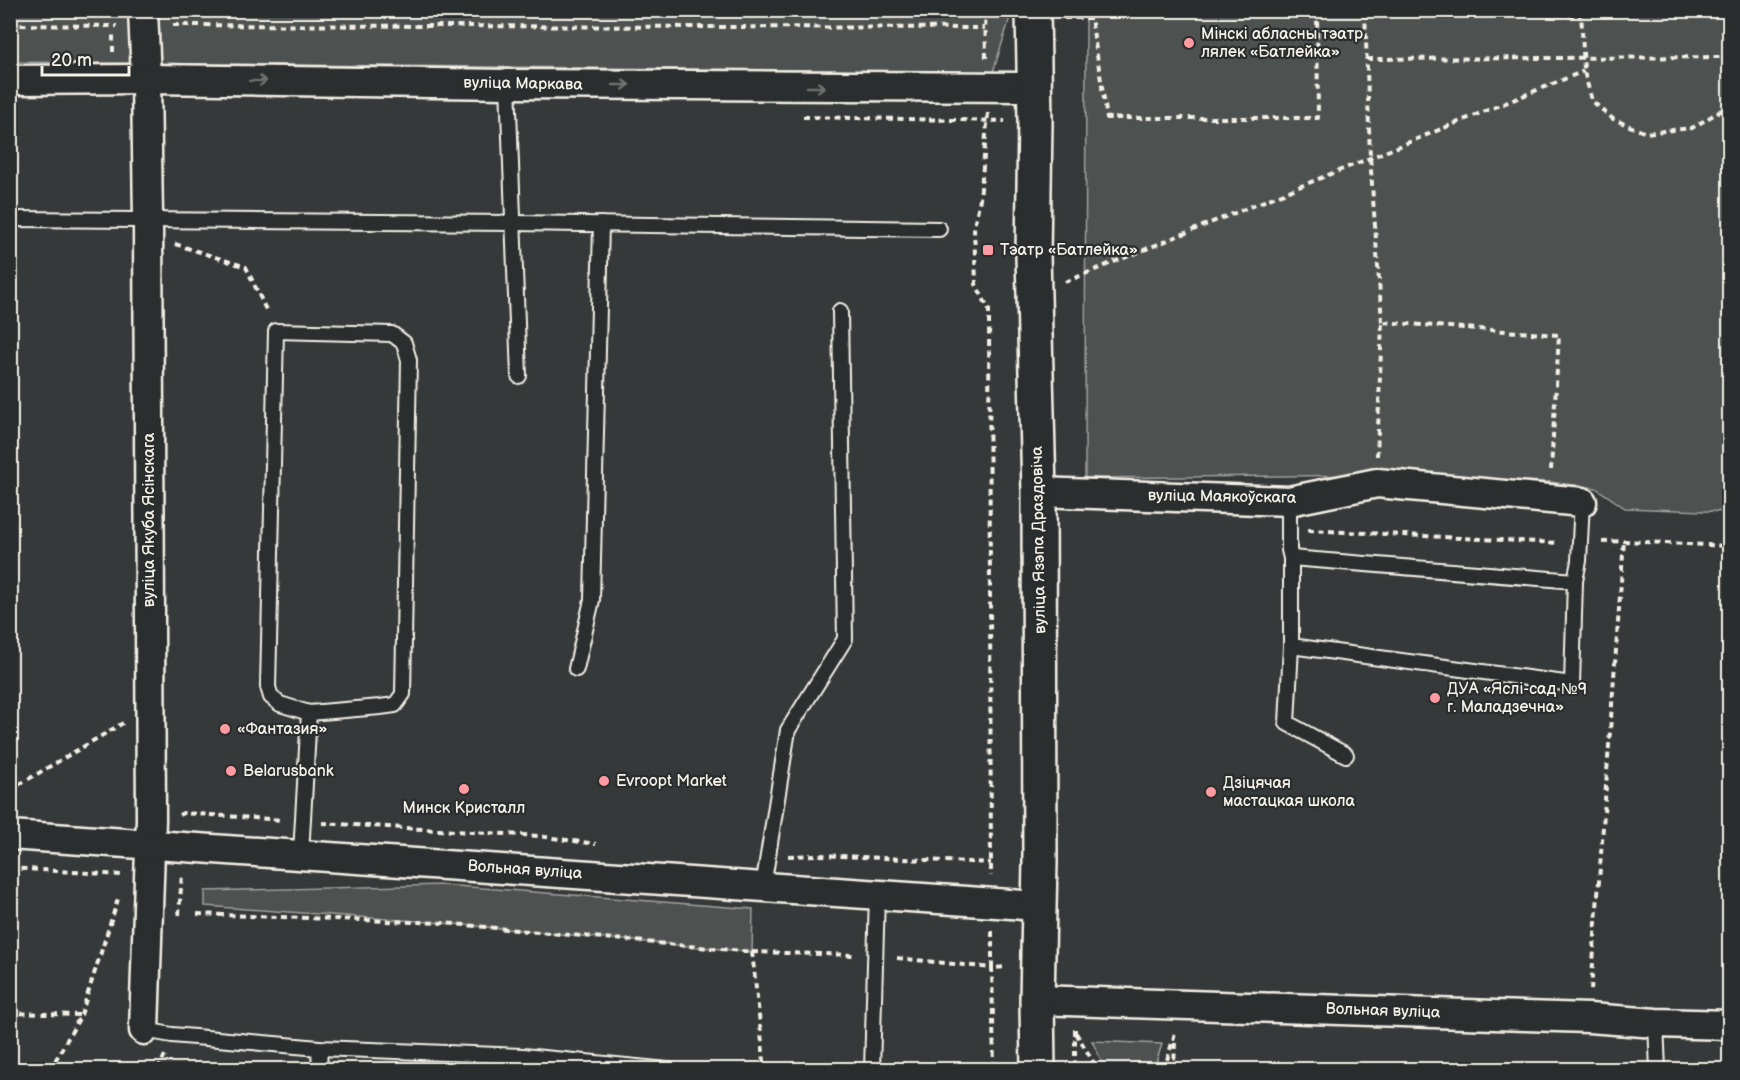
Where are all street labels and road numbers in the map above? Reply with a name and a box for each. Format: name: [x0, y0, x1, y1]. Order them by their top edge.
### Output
street label: вуліца Маркава: [463, 73, 583, 95]
street label: вуліца Якуба Ясінскага: [140, 432, 159, 607]
street label: вуліца Язэпа Драздовіча: [1028, 445, 1050, 634]
street label: вуліца Маякоўскага: [1148, 486, 1297, 508]
street label: Вольная вуліца: [467, 857, 583, 884]
street label: Вольная вуліца: [1325, 1000, 1441, 1023]

